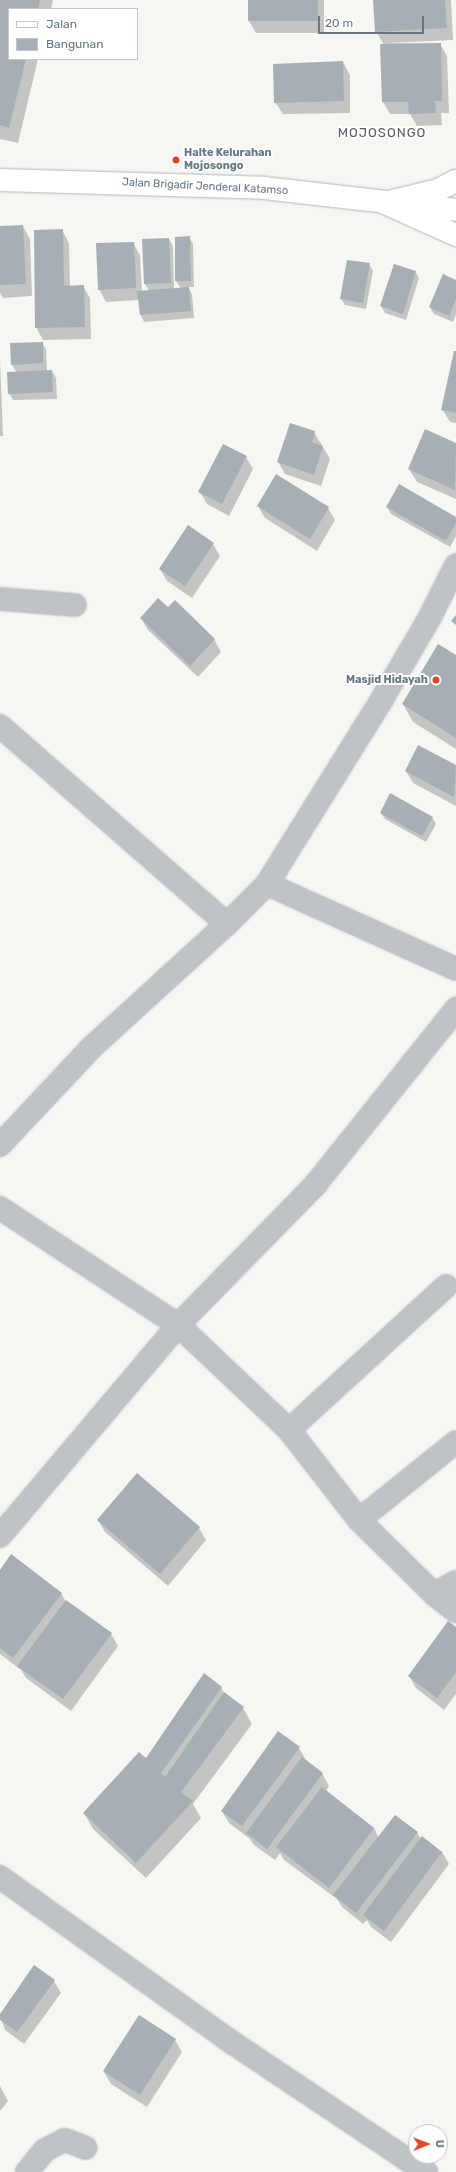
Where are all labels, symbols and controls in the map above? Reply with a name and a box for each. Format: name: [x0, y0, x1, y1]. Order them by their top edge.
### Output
legend: [8, 8, 138, 60]
scale bar: [320, 8, 426, 34]
text: 20 m: [325, 16, 353, 30]
text: Jalan: [46, 17, 77, 31]
text: Bangunan: [46, 37, 103, 51]
district label: MOJOSONGO: [338, 125, 426, 141]
place label: Halte Kelurahan Mojosongo: [184, 147, 272, 173]
marker: Halte Kelurahan Mojosongo: [171, 155, 181, 165]
street label: Jalan Brigadir Jenderal Katamso: [121, 176, 289, 198]
place label: Masjid Hidayah: [346, 673, 428, 687]
marker: Masjid Hidayah: [431, 675, 441, 685]
north arrow: [408, 2124, 448, 2164]
text: U: [433, 2140, 446, 2148]

